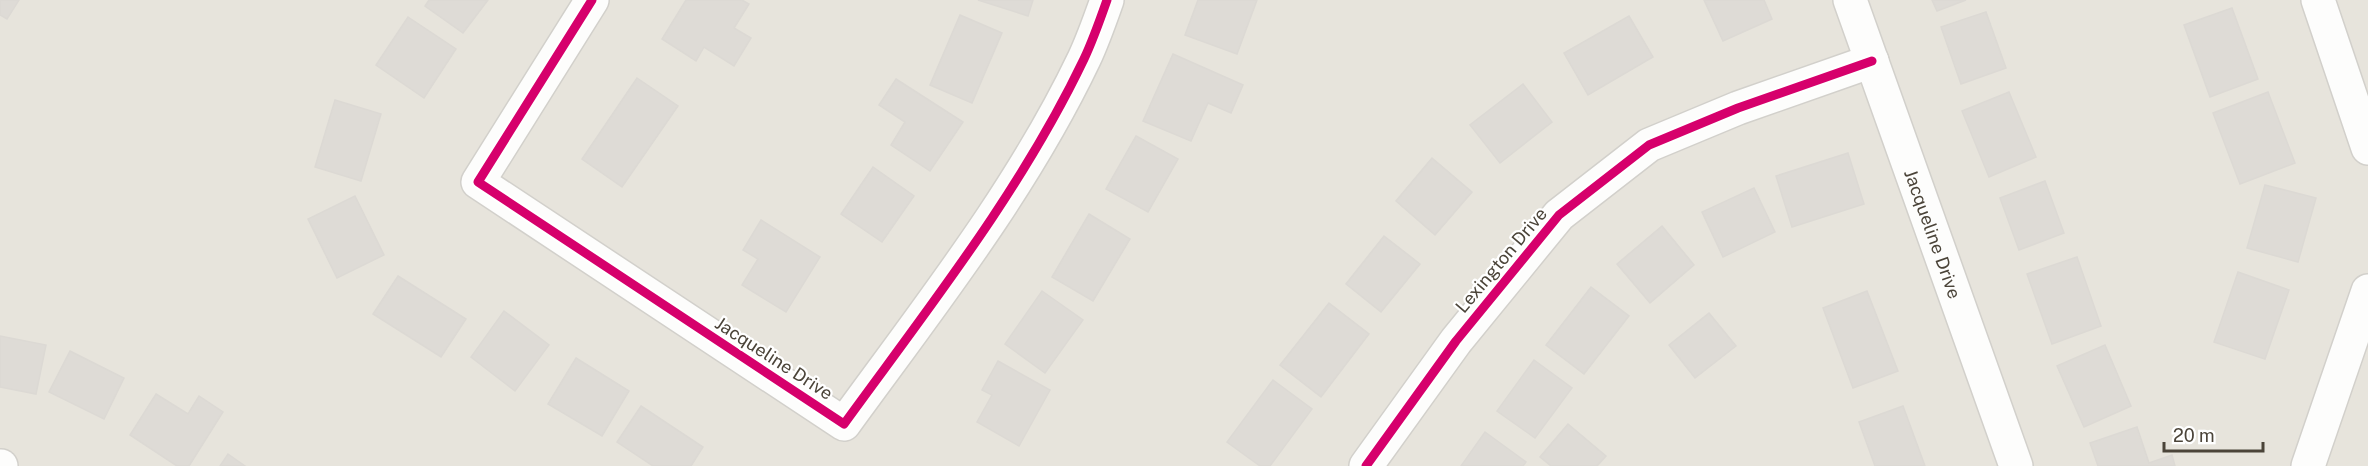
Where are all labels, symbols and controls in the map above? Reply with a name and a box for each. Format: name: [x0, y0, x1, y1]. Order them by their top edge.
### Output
street label: Jacqueline Drive: [1901, 166, 1966, 301]
street label: Lexington Drive: [1451, 203, 1551, 317]
street label: Jacqueline Drive: [711, 312, 837, 404]
scale bar: [2164, 415, 2263, 453]
text: 20 m: [2173, 425, 2215, 446]

